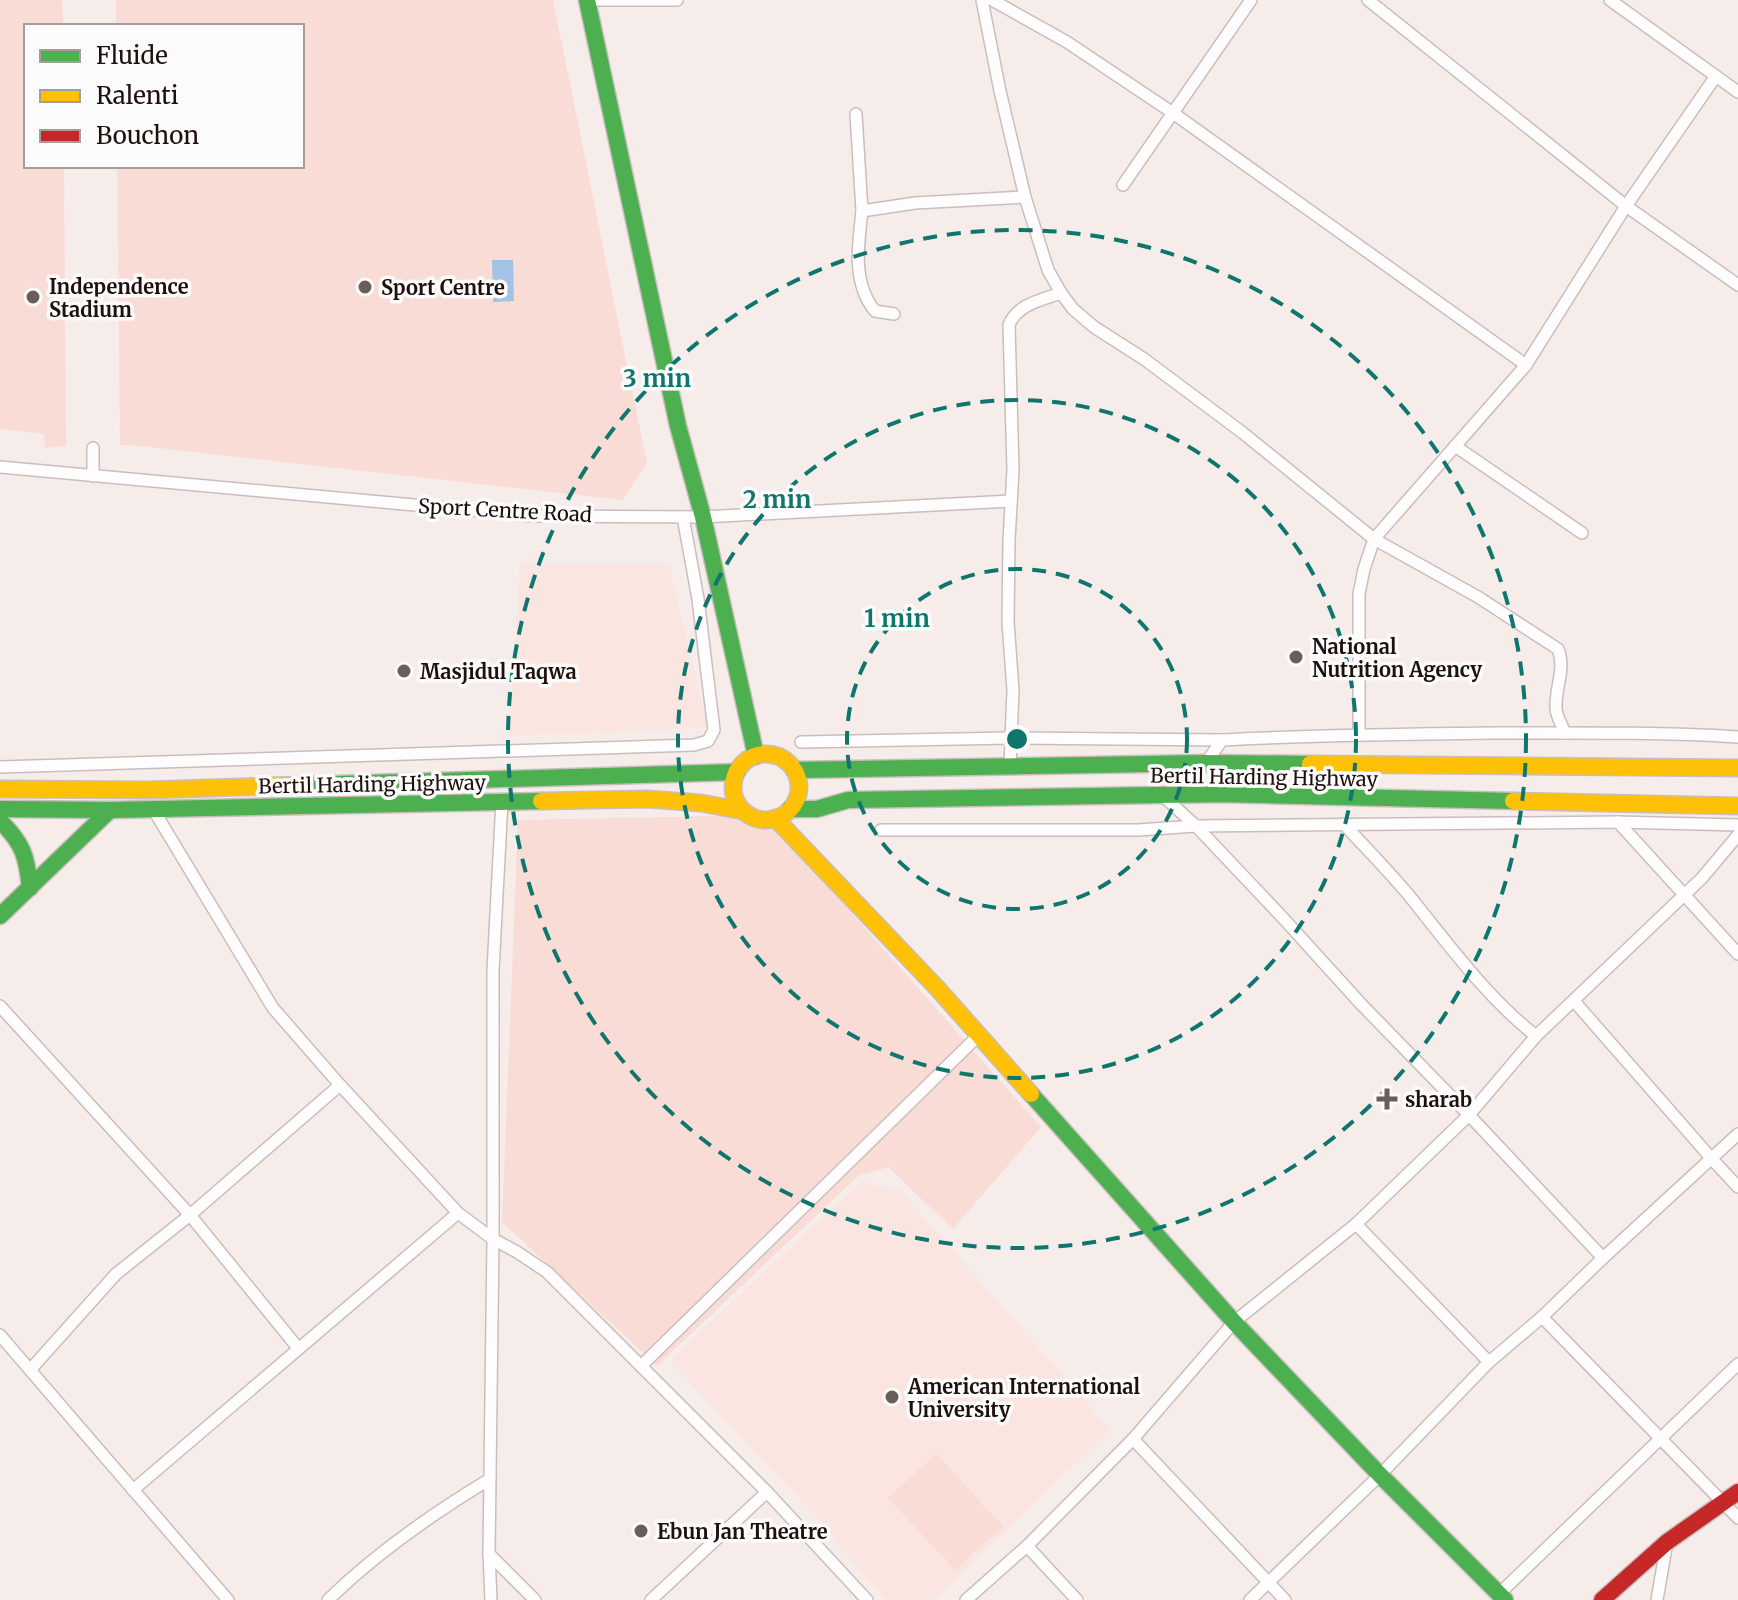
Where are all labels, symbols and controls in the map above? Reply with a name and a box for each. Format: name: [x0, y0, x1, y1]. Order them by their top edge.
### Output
legend: [24, 24, 304, 168]
text: Fluide: [96, 40, 168, 71]
text: Ralenti: [96, 80, 179, 111]
text: Bouchon: [96, 120, 199, 151]
place label: Independence Stadium: [49, 274, 189, 322]
place label: Sport Centre: [381, 275, 505, 300]
marker: Sport Centre: [356, 278, 374, 296]
marker: Independence Stadium: [24, 288, 42, 306]
text: 3 min: [623, 363, 691, 394]
text: 2 min: [743, 484, 811, 515]
street label: Sport Centre Road: [417, 493, 593, 527]
text: 1 min: [864, 603, 930, 634]
place label: National Nutrition Agency: [1312, 634, 1482, 682]
marker: National Nutrition Agency: [1287, 648, 1305, 666]
place label: Masjidul Taqwa: [420, 659, 577, 684]
marker: Masjidul Taqwa: [395, 662, 413, 680]
centre of rings: [1003, 725, 1031, 753]
street label: Bertil Harding Highway: [1150, 763, 1379, 791]
street label: Bertil Harding Highway: [258, 770, 487, 798]
place label: sharab: [1405, 1087, 1472, 1112]
marker: sharab: [1376, 1088, 1398, 1110]
place label: American International University: [907, 1374, 1141, 1422]
marker: American International University: [883, 1388, 901, 1406]
place label: Ebun Jan Theatre: [657, 1519, 828, 1544]
marker: Ebun Jan Theatre: [632, 1522, 650, 1540]

